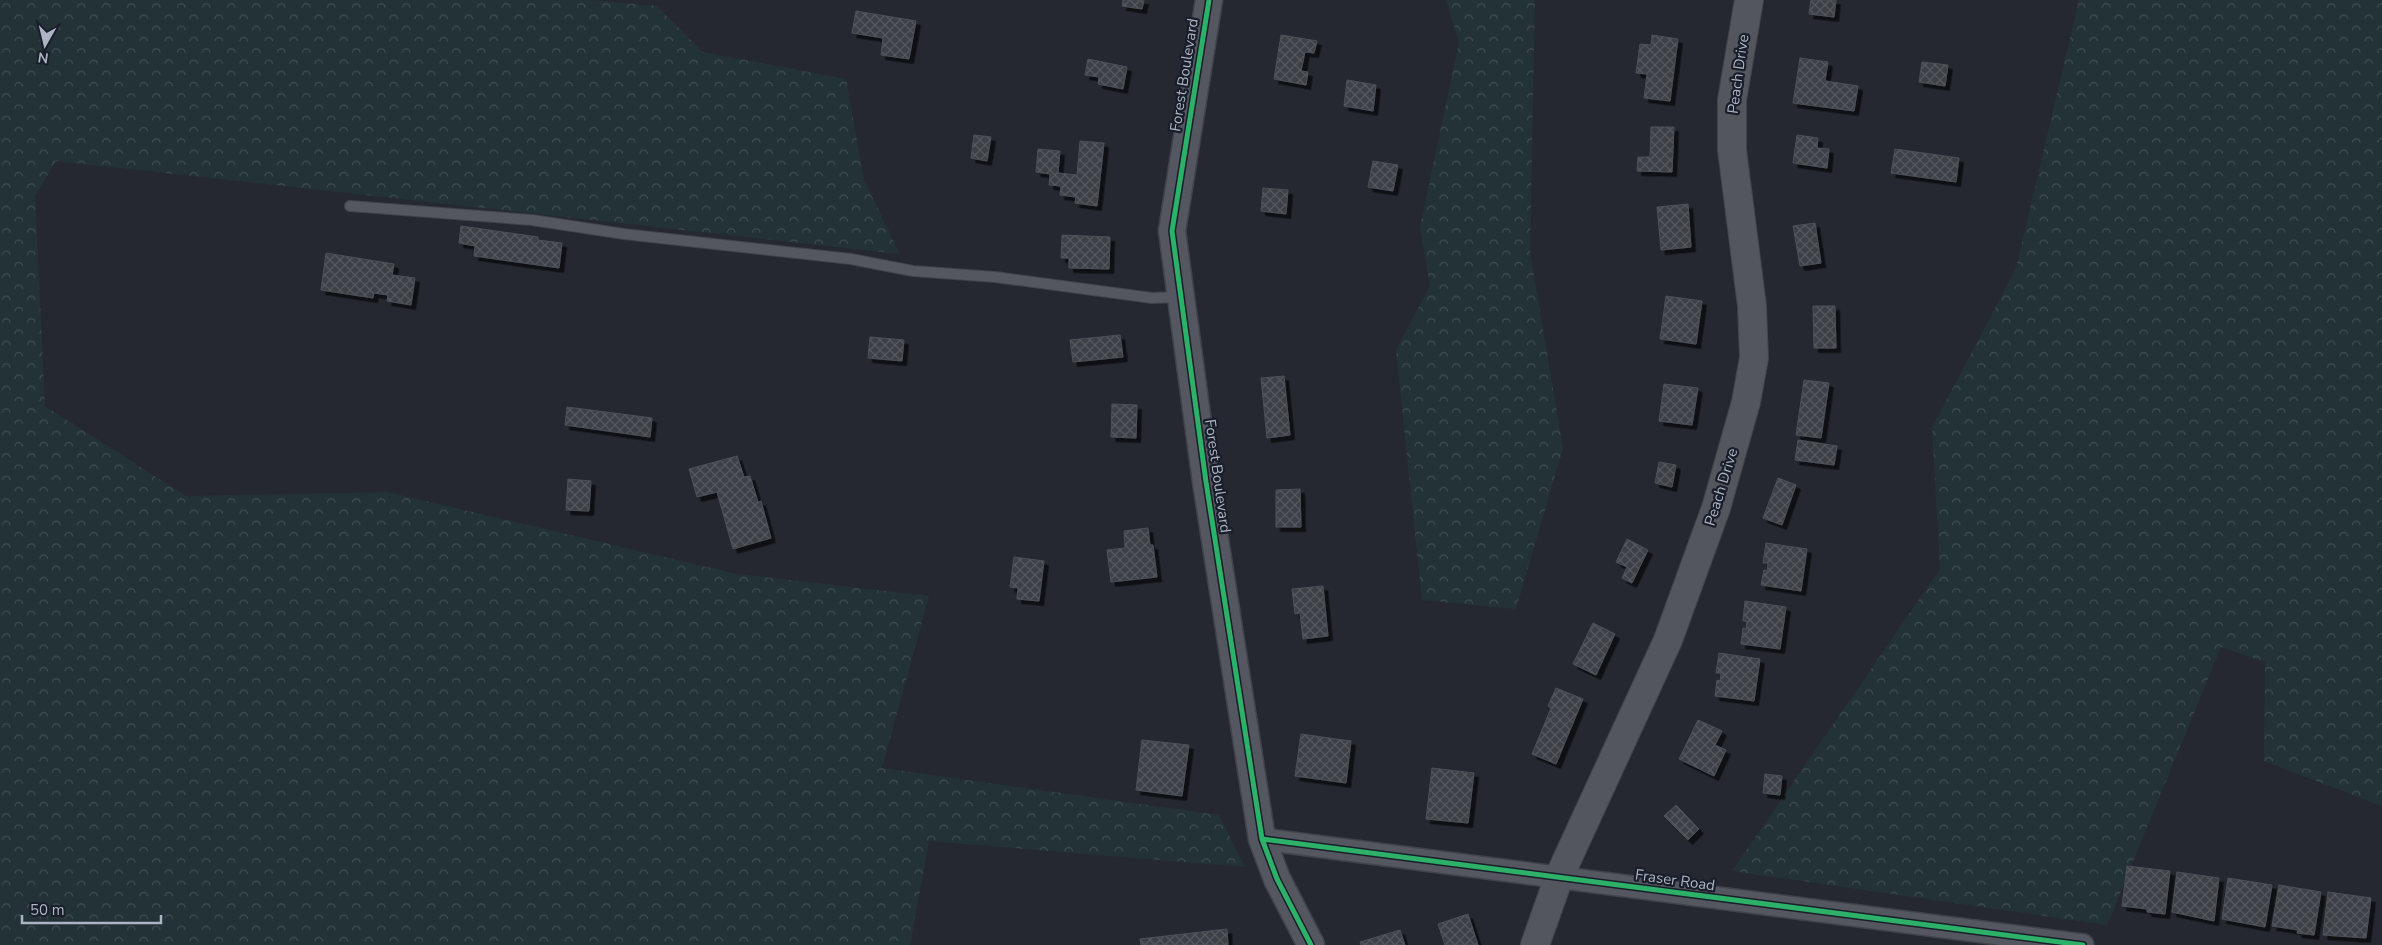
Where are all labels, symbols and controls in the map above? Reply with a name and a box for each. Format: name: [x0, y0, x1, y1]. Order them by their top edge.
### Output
street label: Forest Boulevard: [1165, 17, 1203, 133]
north arrow: [20, 20, 70, 70]
street label: Peach Drive: [1723, 33, 1753, 115]
text: N: [37, 47, 50, 68]
street label: Forest Boulevard: [1200, 418, 1236, 534]
street label: Peach Drive: [1700, 446, 1742, 528]
street label: Fraser Road: [1634, 864, 1716, 896]
scale bar: [22, 892, 161, 924]
text: 50 m: [30, 900, 65, 920]

